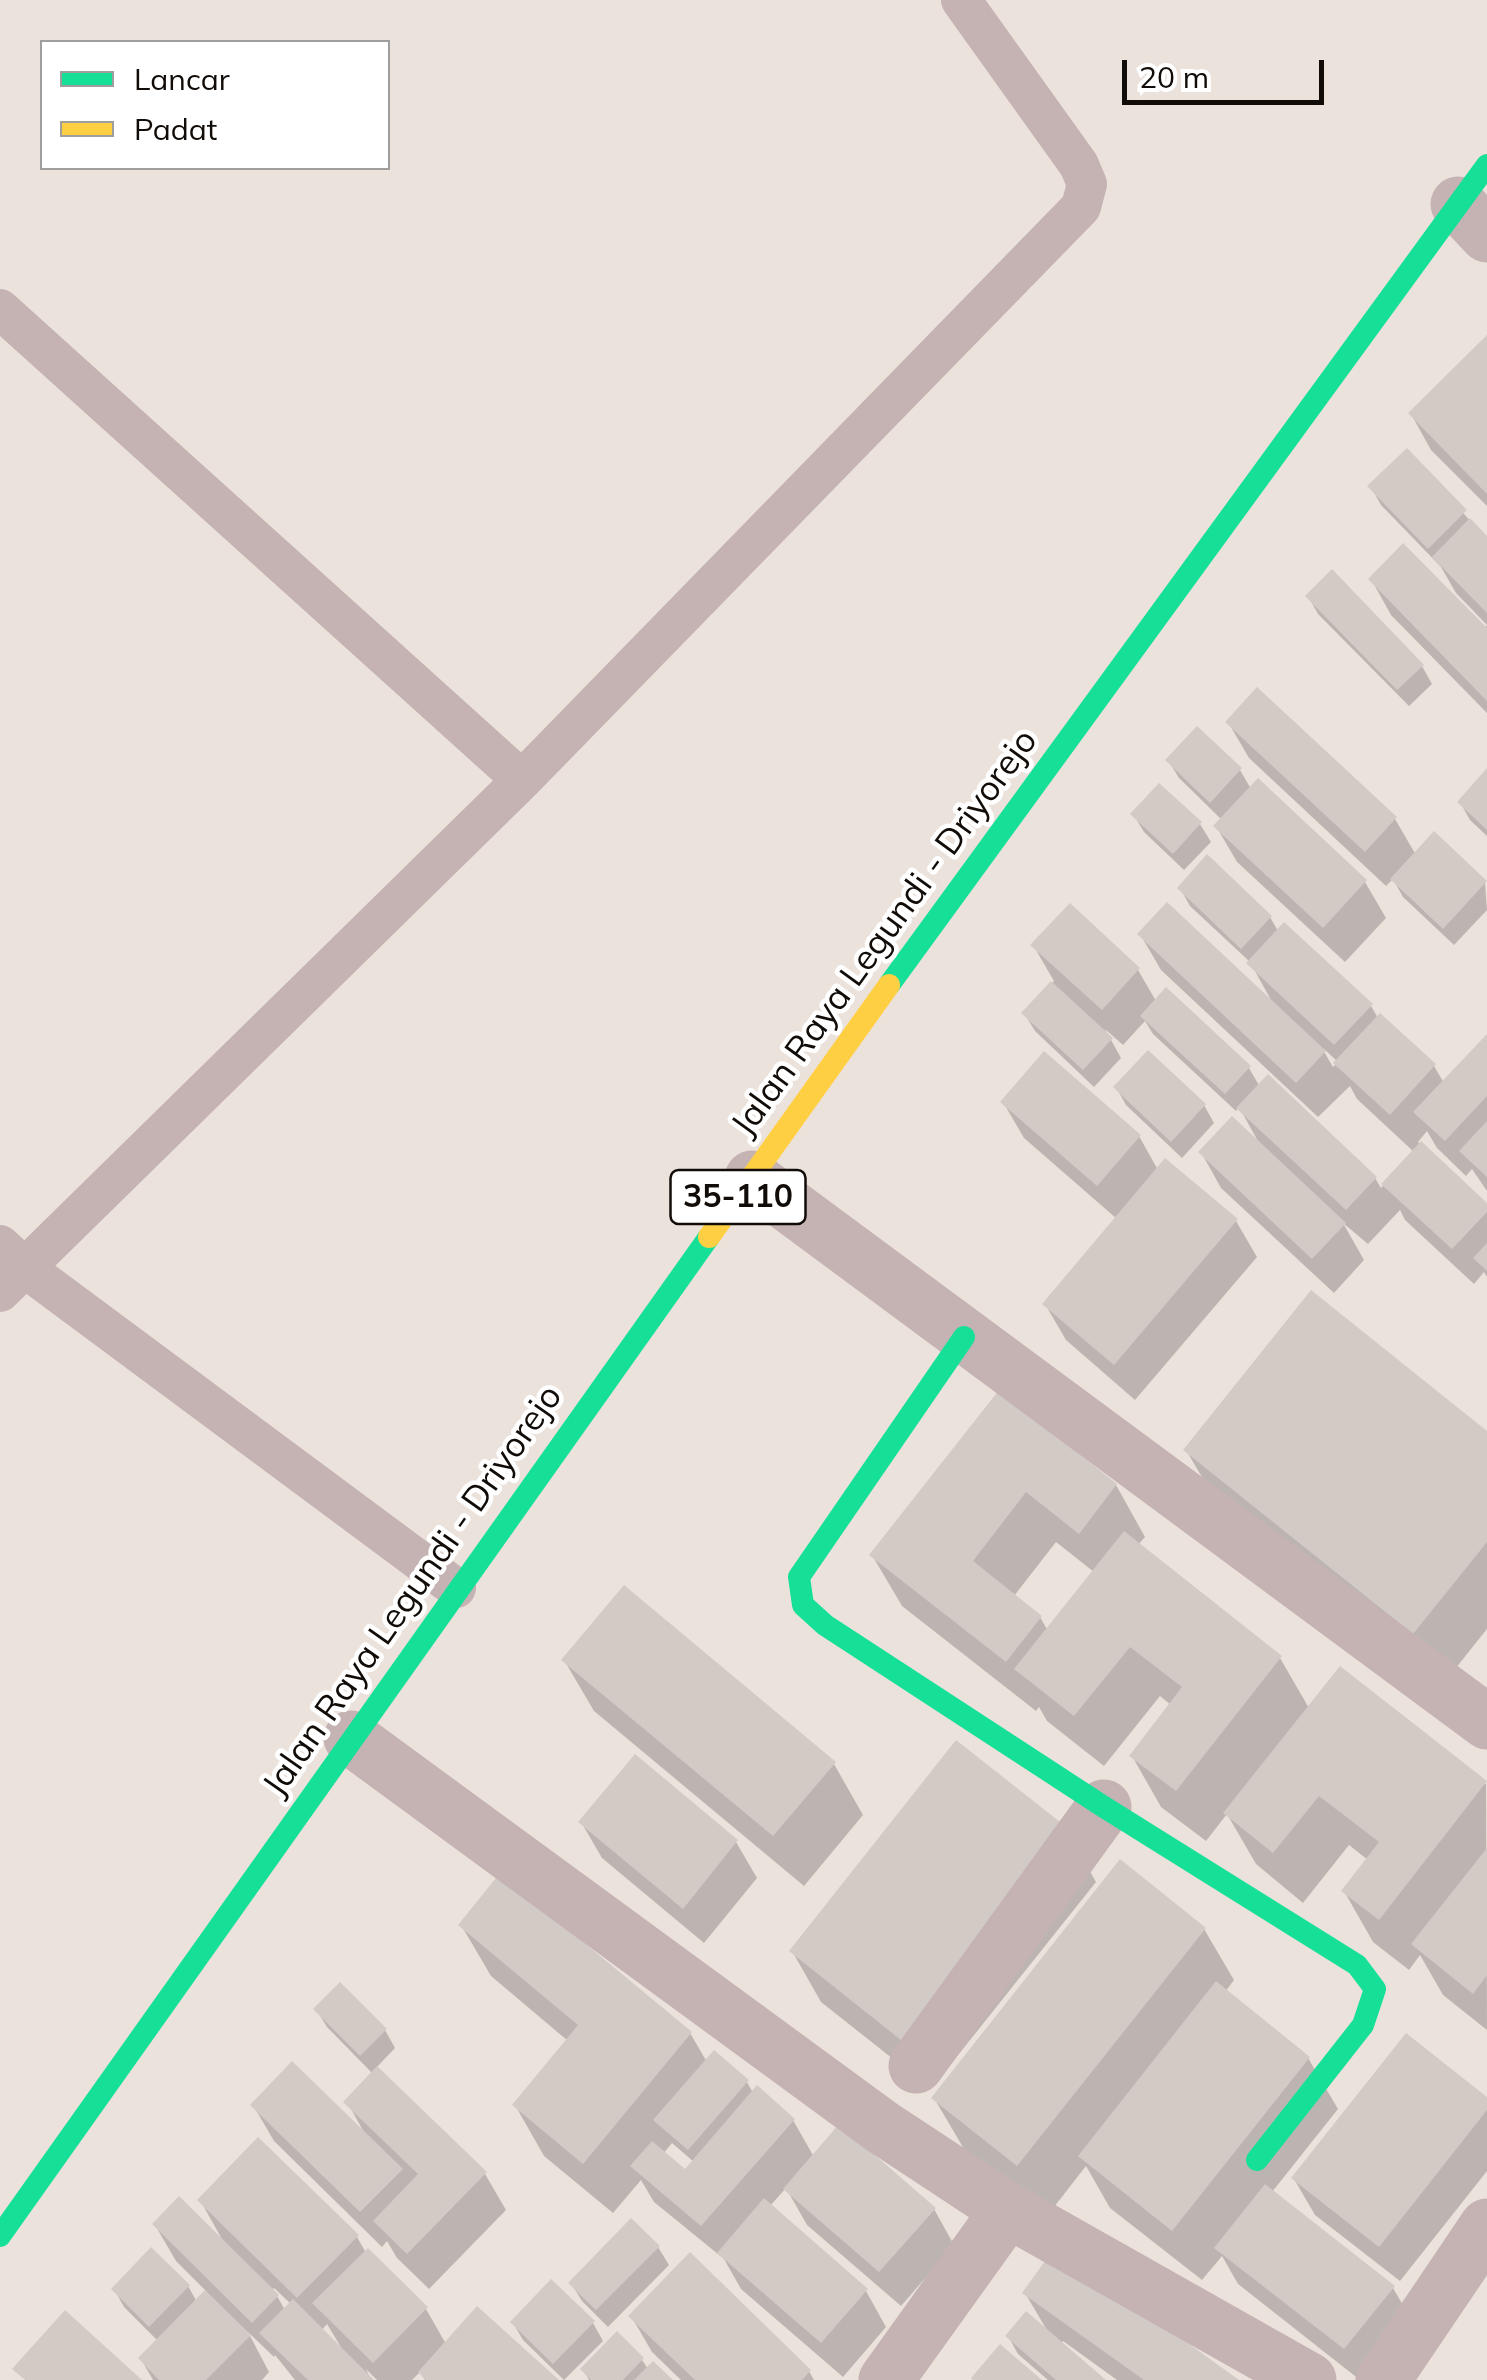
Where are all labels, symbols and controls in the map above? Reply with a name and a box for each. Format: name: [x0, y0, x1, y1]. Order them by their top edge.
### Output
legend: [40, 40, 390, 170]
scale bar: [1127, 40, 1330, 102]
text: 20 m: [1139, 58, 1209, 96]
text: Lancar: [134, 60, 230, 98]
text: Padat: [134, 110, 217, 148]
street label: Jalan Raya Legundi - Driyorejo: [723, 721, 1047, 1145]
road number: 35-110: [670, 1170, 806, 1224]
street label: Jalan Raya Legundi - Driyorejo: [255, 1377, 571, 1805]

